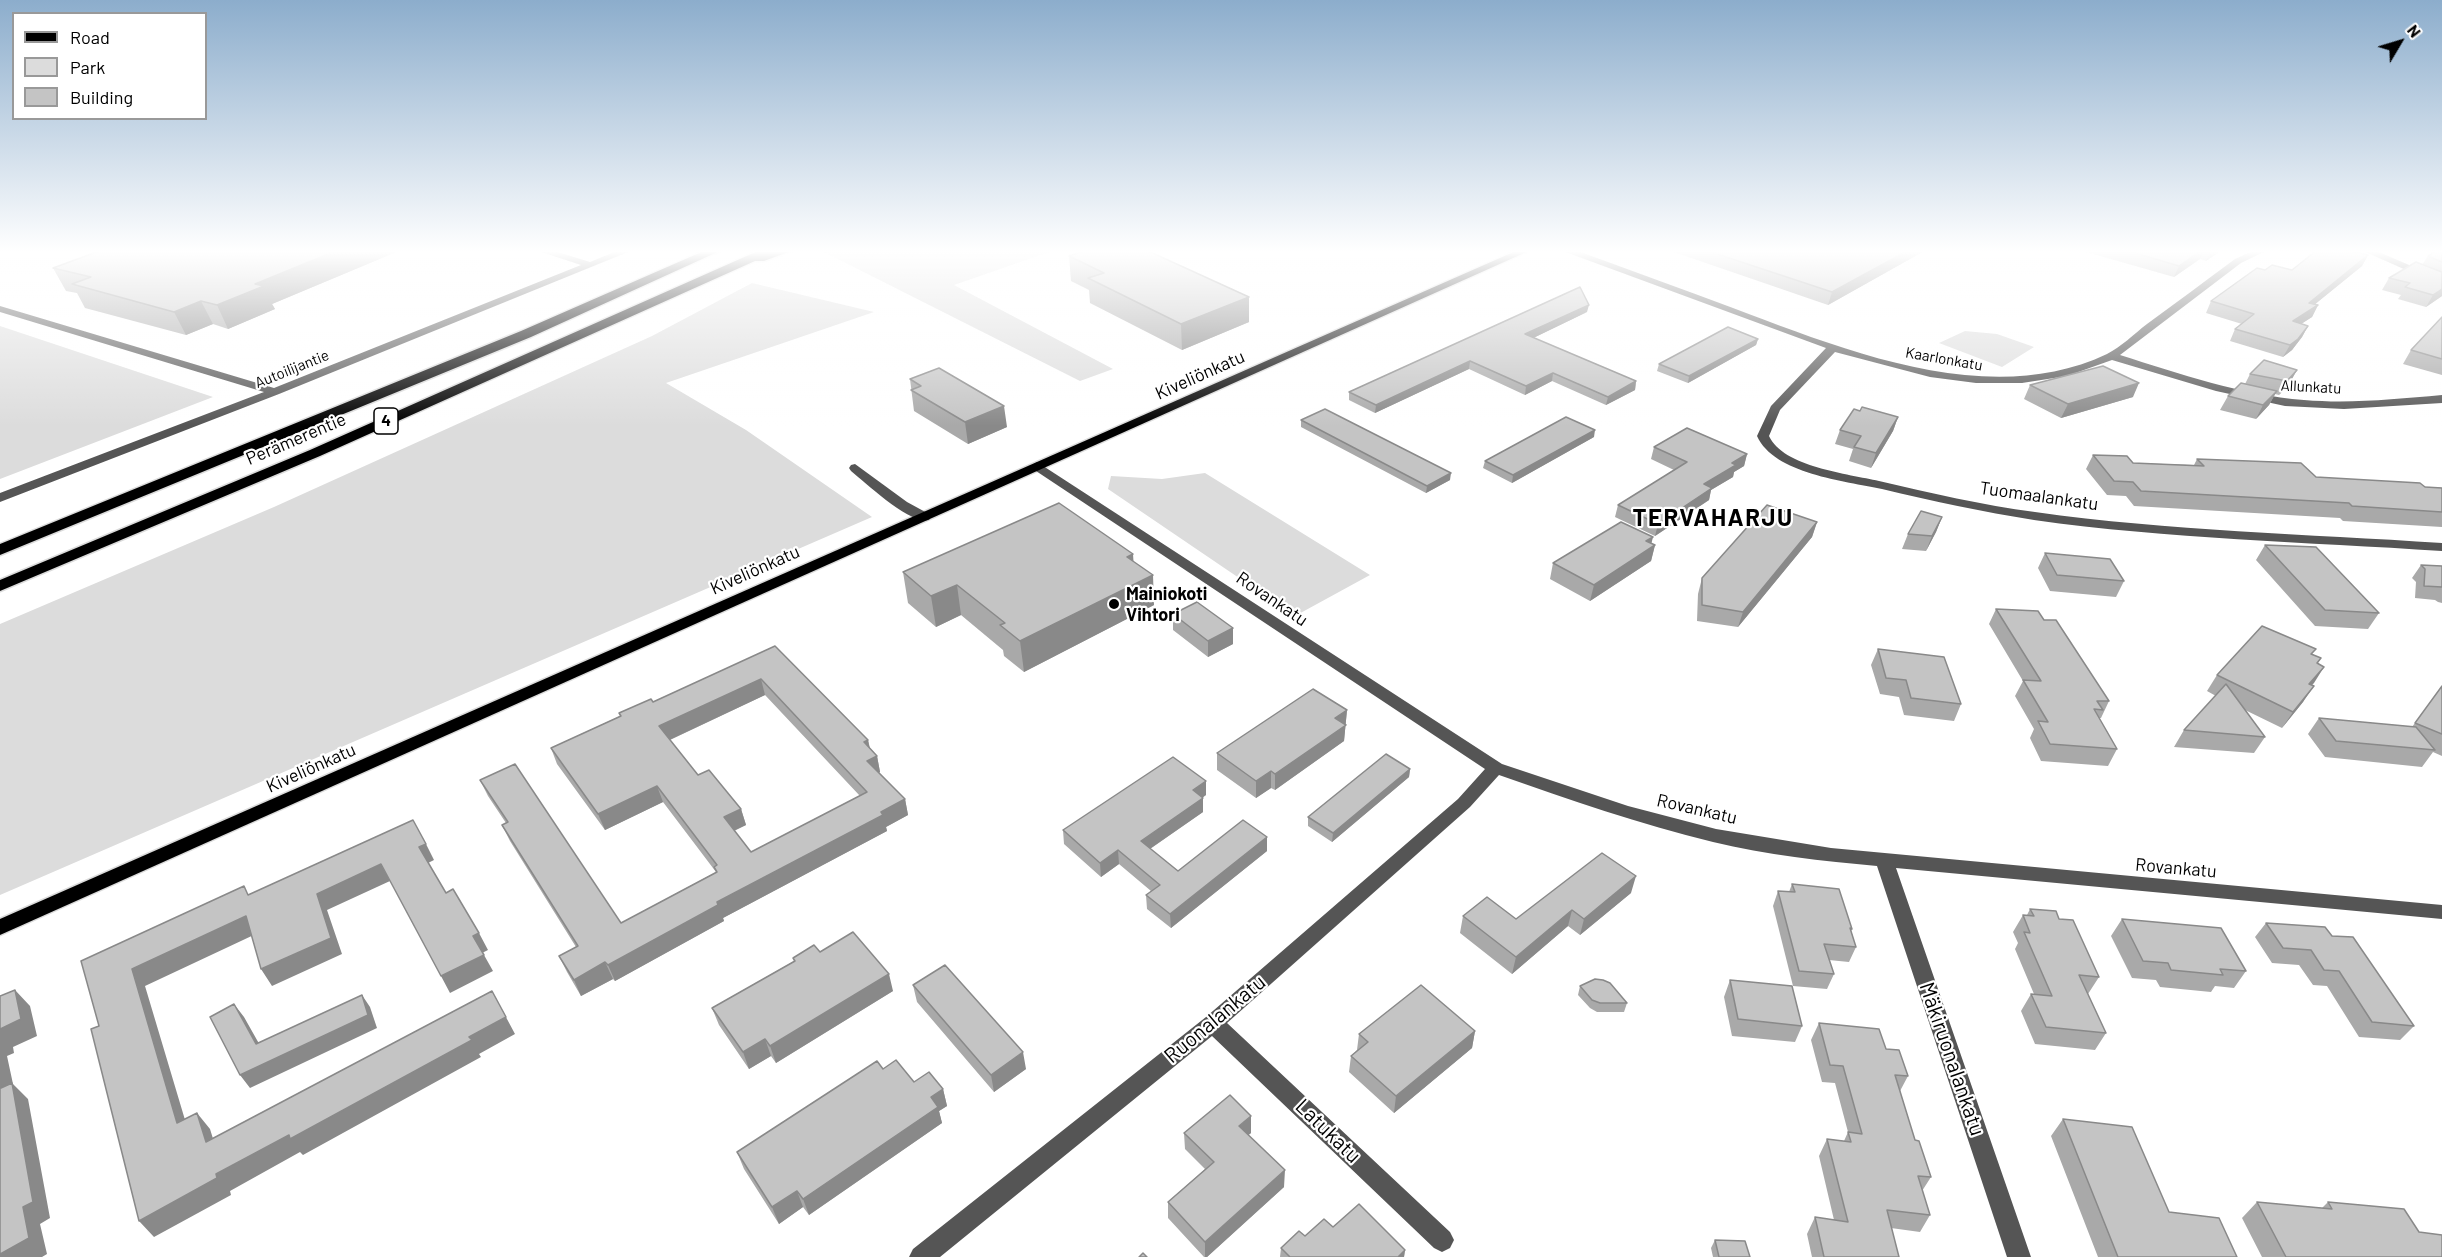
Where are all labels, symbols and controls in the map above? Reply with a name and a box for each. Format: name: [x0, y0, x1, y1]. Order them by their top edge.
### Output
legend: [12, 12, 207, 120]
north arrow: [2370, 12, 2430, 72]
text: N: [2404, 21, 2425, 41]
text: Road: [70, 26, 110, 48]
text: Park: [70, 56, 105, 78]
text: Building: [70, 86, 133, 108]
street label: Kaarlonkatu: [1904, 343, 1984, 375]
street label: Autoilijantie: [252, 346, 332, 392]
street label: Kiveliönkatu: [1152, 346, 1248, 404]
street label: Allunkatu: [2280, 376, 2342, 398]
street label: Perämerentie: [243, 408, 349, 470]
road number: 4: [374, 408, 398, 434]
street label: Tuomaalankatu: [1978, 477, 2100, 515]
district label: TERVAHARJU: [1633, 504, 1793, 532]
street label: Kiveliönkatu: [707, 541, 803, 599]
street label: Rovankatu: [1232, 567, 1312, 631]
place label: Mainiokoti Vihtori: [1126, 583, 1207, 626]
marker: Mainiokoti Vihtori: [1107, 597, 1121, 611]
street label: Kiveliönkatu: [263, 739, 359, 797]
street label: Rovankatu: [1655, 789, 1739, 829]
street label: Rovankatu: [2134, 854, 2218, 882]
street label: Ruonalankatu: [1159, 969, 1271, 1069]
street label: Mäkiruonalankatu: [1914, 979, 1990, 1139]
street label: Latukatu: [1290, 1094, 1366, 1168]

